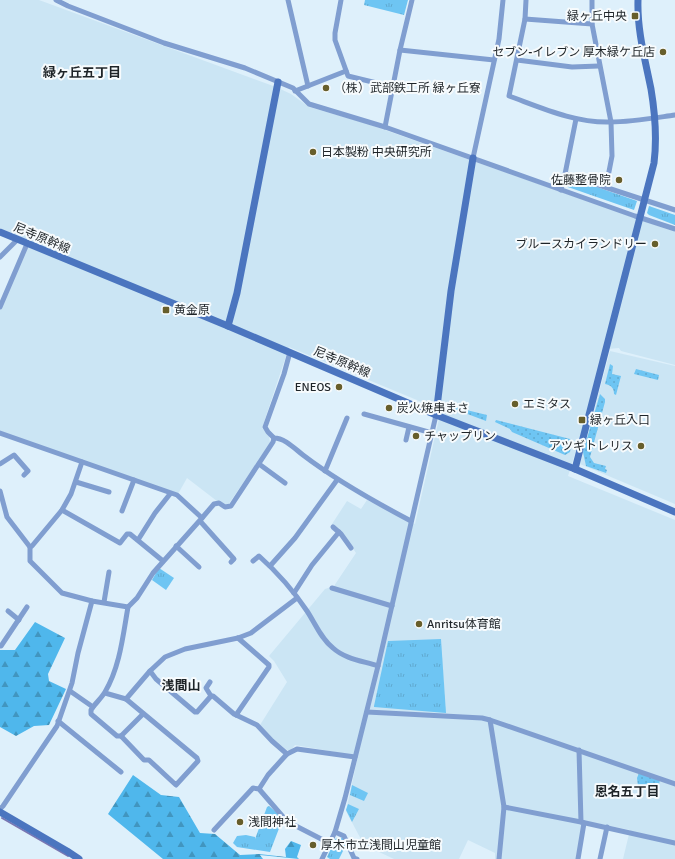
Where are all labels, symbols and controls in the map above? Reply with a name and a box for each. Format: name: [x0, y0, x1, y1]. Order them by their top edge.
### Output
place label: 緑ヶ丘中央: [567, 9, 627, 24]
marker: 緑ヶ丘中央: [630, 11, 640, 21]
place label: セブン-イレブン 厚木緑ケ丘店: [492, 45, 655, 60]
marker: セブン-イレブン 厚木緑ケ丘店: [658, 47, 668, 57]
district label: 緑ヶ丘五丁目: [42, 65, 121, 81]
place label: （株）武部鉄工所 緑ヶ丘寮: [334, 81, 481, 96]
marker: （株）武部鉄工所 緑ヶ丘寮: [321, 83, 331, 93]
place label: 日本製粉 中央研究所: [321, 145, 432, 160]
marker: 日本製粉 中央研究所: [308, 147, 318, 157]
place label: 佐藤整骨院: [551, 173, 611, 188]
marker: 佐藤整骨院: [614, 175, 624, 185]
street label: 尼寺原幹線: [11, 220, 72, 257]
place label: ブルースカイランドリー: [516, 237, 647, 252]
marker: ブルースカイランドリー: [650, 239, 660, 249]
place label: 黄金原: [174, 303, 210, 318]
marker: 黄金原: [161, 305, 171, 315]
street label: 尼寺原幹線: [311, 344, 372, 381]
place label: ENEOS: [295, 380, 331, 395]
marker: ENEOS: [334, 382, 344, 392]
place label: エミタス: [523, 397, 571, 412]
marker: エミタス: [510, 399, 520, 409]
place label: 炭火焼串まさ: [397, 401, 469, 416]
marker: 炭火焼串まさ: [384, 403, 394, 413]
place label: 緑ヶ丘入口: [590, 413, 650, 428]
marker: 緑ヶ丘入口: [577, 415, 587, 425]
place label: チャップリン: [424, 429, 496, 444]
marker: チャップリン: [411, 431, 421, 441]
place label: アツギトレリス: [549, 439, 633, 454]
marker: アツギトレリス: [636, 441, 646, 451]
place label: Anritsu体育館: [427, 617, 501, 632]
marker: Anritsu体育館: [414, 619, 424, 629]
district label: 浅間山: [161, 678, 201, 694]
district label: 恩名五丁目: [594, 784, 660, 800]
place label: 浅間神社: [248, 815, 296, 830]
marker: 浅間神社: [235, 817, 245, 827]
place label: 厚木市立浅間山児童館: [321, 838, 441, 853]
marker: 厚木市立浅間山児童館: [308, 840, 318, 850]

